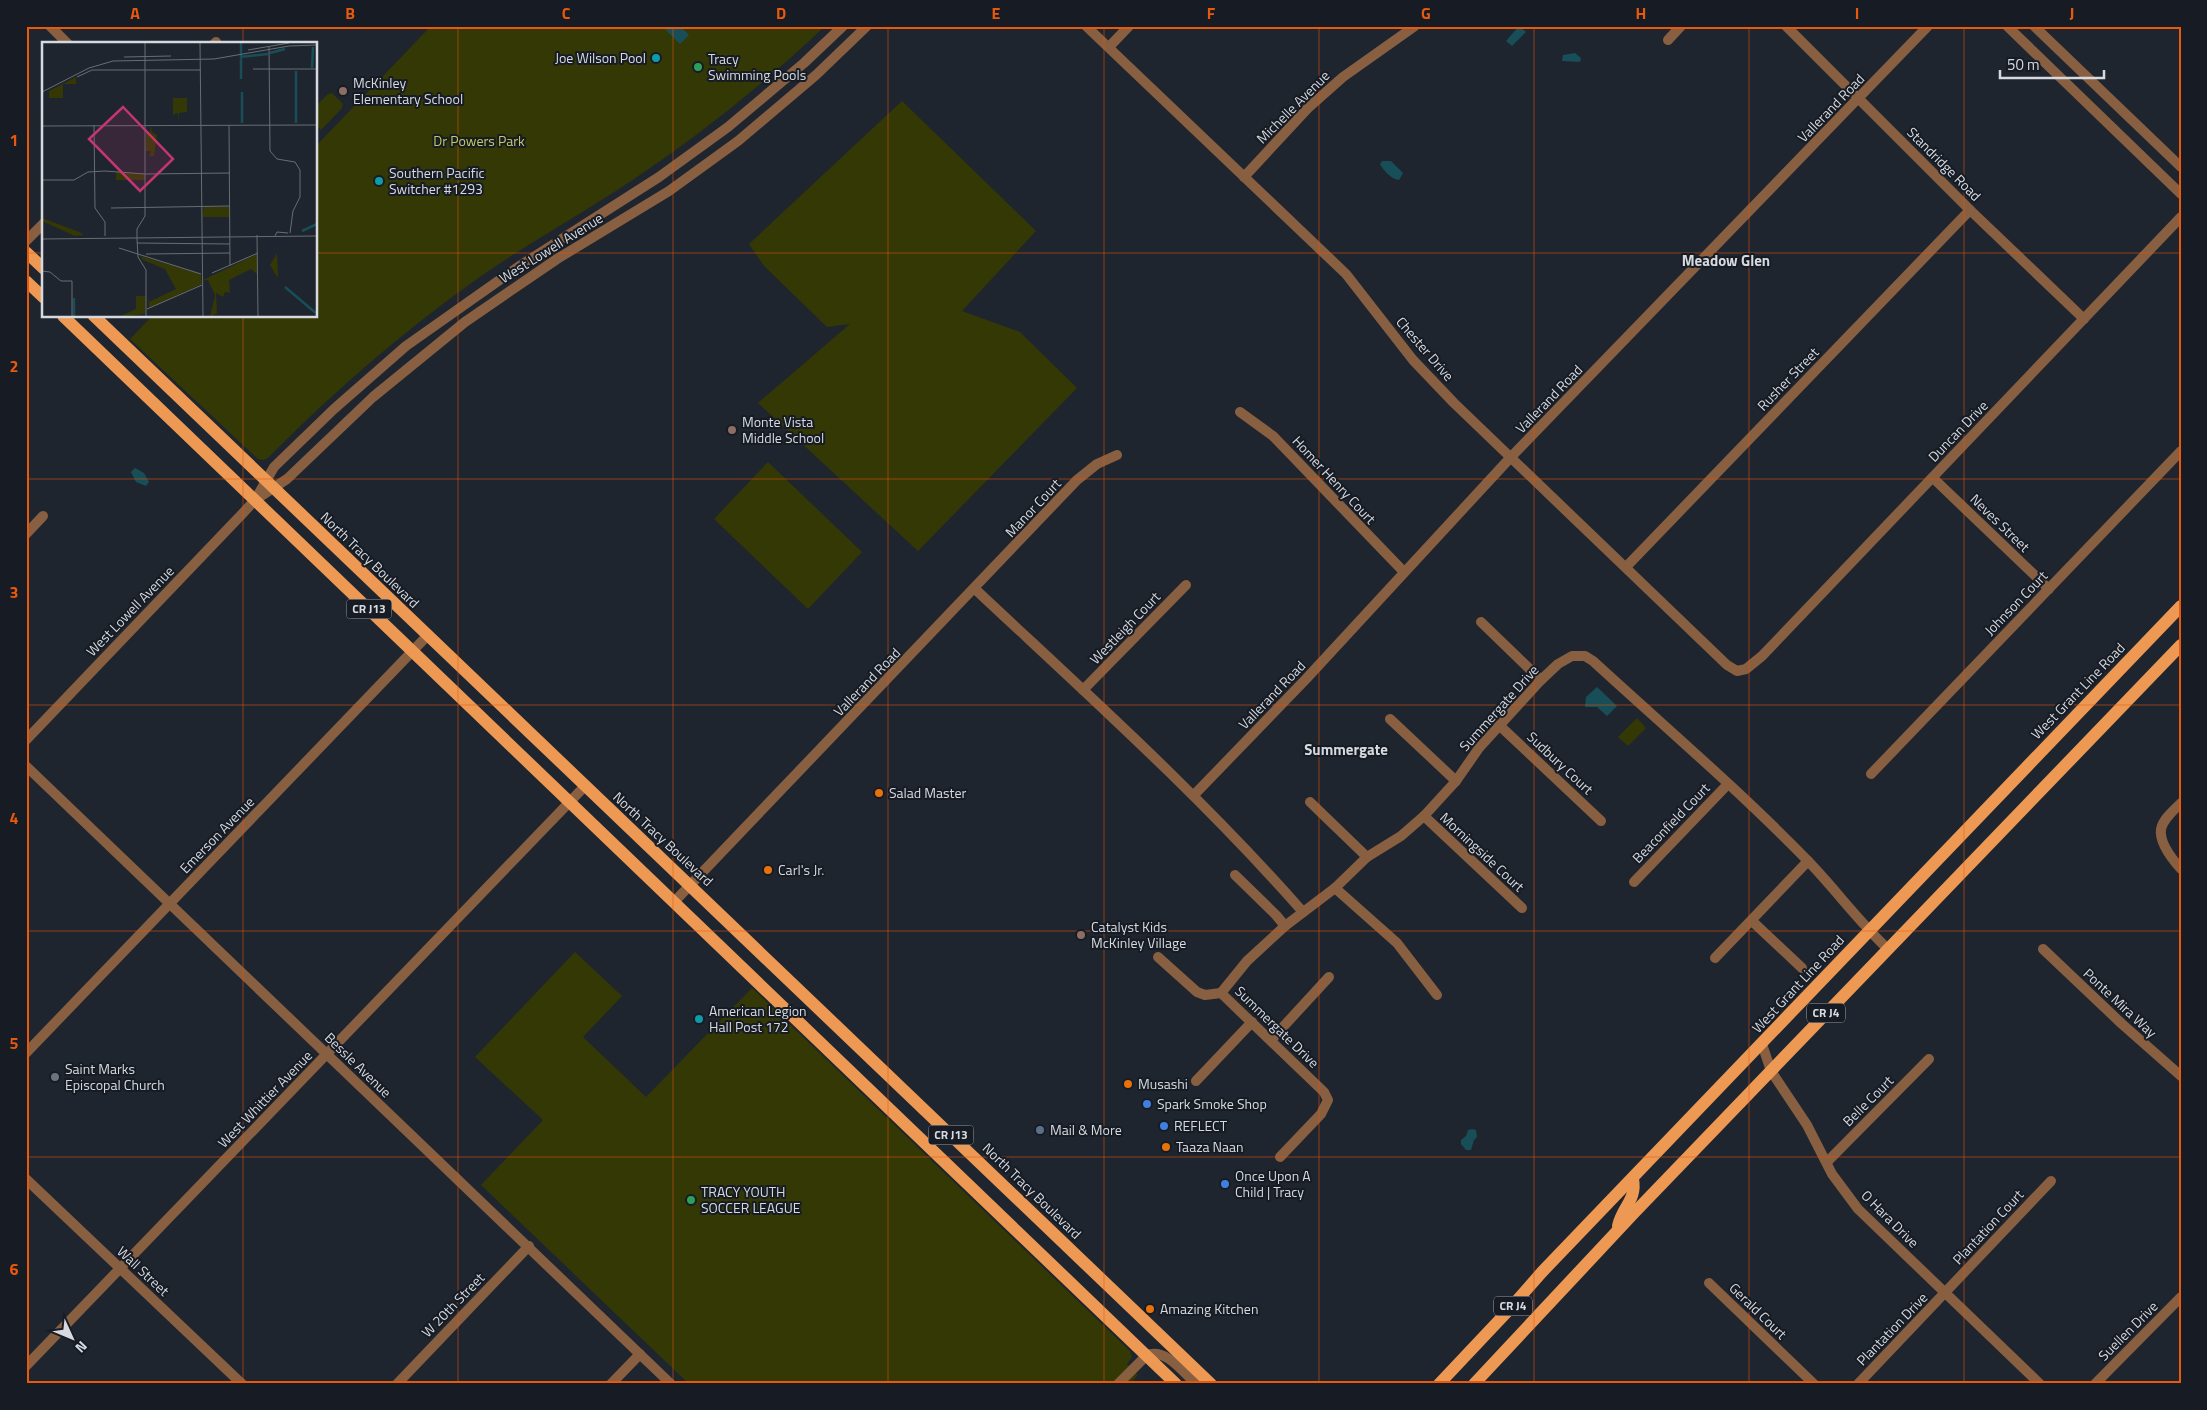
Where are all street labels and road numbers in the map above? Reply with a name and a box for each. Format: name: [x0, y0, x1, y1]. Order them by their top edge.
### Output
street label: Michelle Avenue: [1251, 65, 1334, 148]
street label: Vallerand Road: [1792, 69, 1869, 147]
street label: Standridge Road: [1903, 122, 1986, 205]
street label: West Lowell Avenue: [495, 207, 607, 288]
street label: Chester Drive: [1391, 312, 1459, 385]
street label: Rusher Street: [1752, 342, 1823, 415]
street label: Vallerand Road: [1510, 360, 1587, 438]
street label: Duncan Drive: [1923, 395, 1992, 466]
street label: Homer Henry Court: [1288, 431, 1381, 529]
street label: Manor Court: [1000, 473, 1065, 542]
street label: Neves Street: [1966, 489, 2035, 557]
street label: North Tracy Boulevard: [316, 507, 425, 613]
street label: West Lowell Avenue: [81, 561, 178, 661]
street label: Johnson Court: [1979, 565, 2052, 640]
street label: Westleigh Court: [1084, 587, 1165, 669]
road number: CR J13: [346, 600, 392, 618]
street label: West Grant Line Road: [2026, 638, 2129, 744]
street label: Vallerand Road: [828, 643, 905, 721]
street label: Vallerand Road: [1233, 656, 1310, 734]
street label: Summergate Drive: [1454, 660, 1543, 756]
street label: Sudbury Court: [1522, 726, 1598, 799]
street label: Beaconfield Court: [1627, 778, 1714, 867]
street label: North Tracy Boulevard: [608, 786, 718, 891]
street label: Emerson Avenue: [174, 792, 259, 878]
street label: Morningside Court: [1436, 807, 1529, 896]
street label: West Grant Line Road: [1747, 930, 1849, 1037]
street label: Ponte Mira Way: [2079, 963, 2162, 1042]
street label: Summergate Drive: [1230, 981, 1324, 1072]
road number: CR J4: [1807, 1004, 1845, 1022]
street label: Bessle Avenue: [320, 1027, 397, 1102]
street label: West Whittier Avenue: [212, 1045, 317, 1152]
street label: Belle Court: [1837, 1070, 1898, 1131]
road number: CR J13: [928, 1126, 974, 1144]
street label: North Tracy Boulevard: [978, 1138, 1087, 1244]
street label: Plantation Court: [1947, 1184, 2028, 1269]
street label: O Hara Drive: [1857, 1185, 1924, 1252]
street label: Wall Street: [112, 1241, 174, 1300]
street label: W 20th Street: [416, 1268, 489, 1342]
street label: Gerald Court: [1725, 1278, 1792, 1344]
street label: Plantation Drive: [1851, 1287, 1932, 1370]
road number: CR J4: [1494, 1296, 1532, 1315]
street label: Suellen Drive: [2093, 1296, 2162, 1365]

